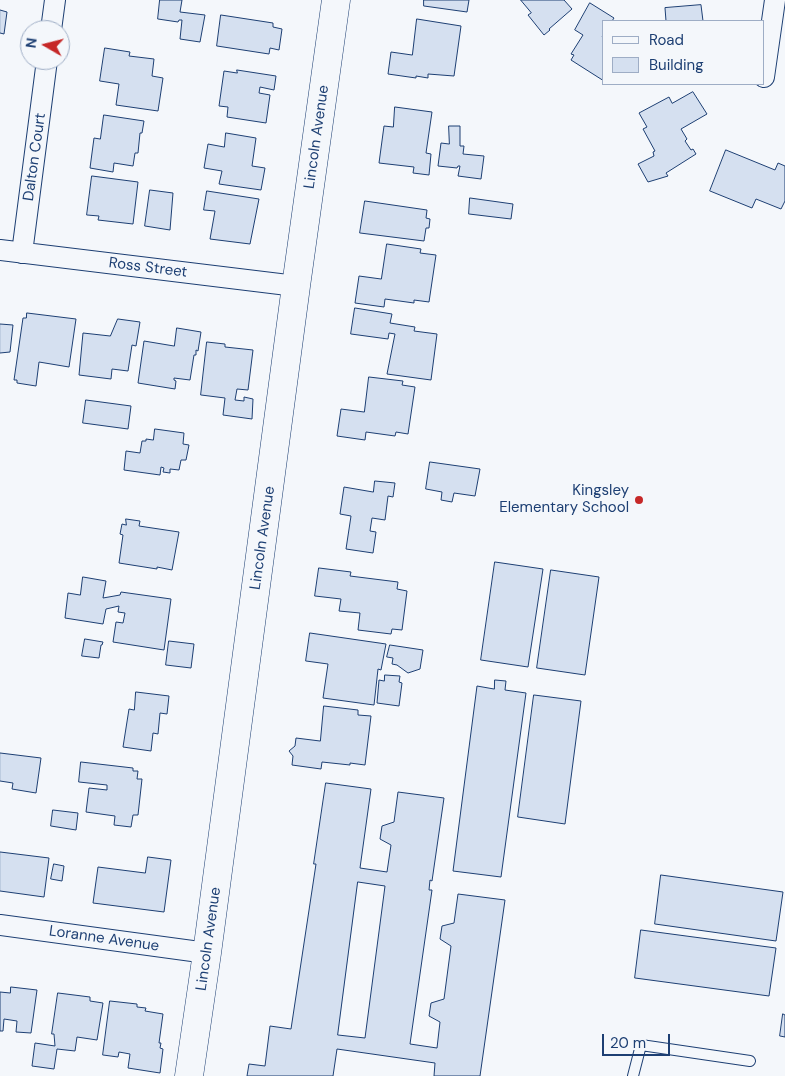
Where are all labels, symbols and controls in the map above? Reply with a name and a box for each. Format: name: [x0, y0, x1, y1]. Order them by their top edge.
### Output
north arrow: [20, 20, 70, 70]
legend: [602, 20, 765, 85]
text: Road: [649, 30, 684, 50]
text: N: [22, 37, 41, 49]
text: Building: [649, 55, 704, 75]
street label: Lincoln Avenue: [301, 84, 333, 190]
street label: Dalton Court: [20, 112, 50, 202]
street label: Ross Street: [108, 254, 188, 282]
place label: Kingsley Elementary School: [499, 482, 629, 517]
street label: Lincoln Avenue: [247, 485, 279, 591]
marker: Kingsley Elementary School: [633, 494, 645, 506]
street label: Lincoln Avenue: [193, 886, 225, 992]
street label: Loranne Avenue: [48, 922, 160, 956]
scale bar: [605, 1024, 672, 1056]
text: 20 m: [610, 1033, 646, 1053]

